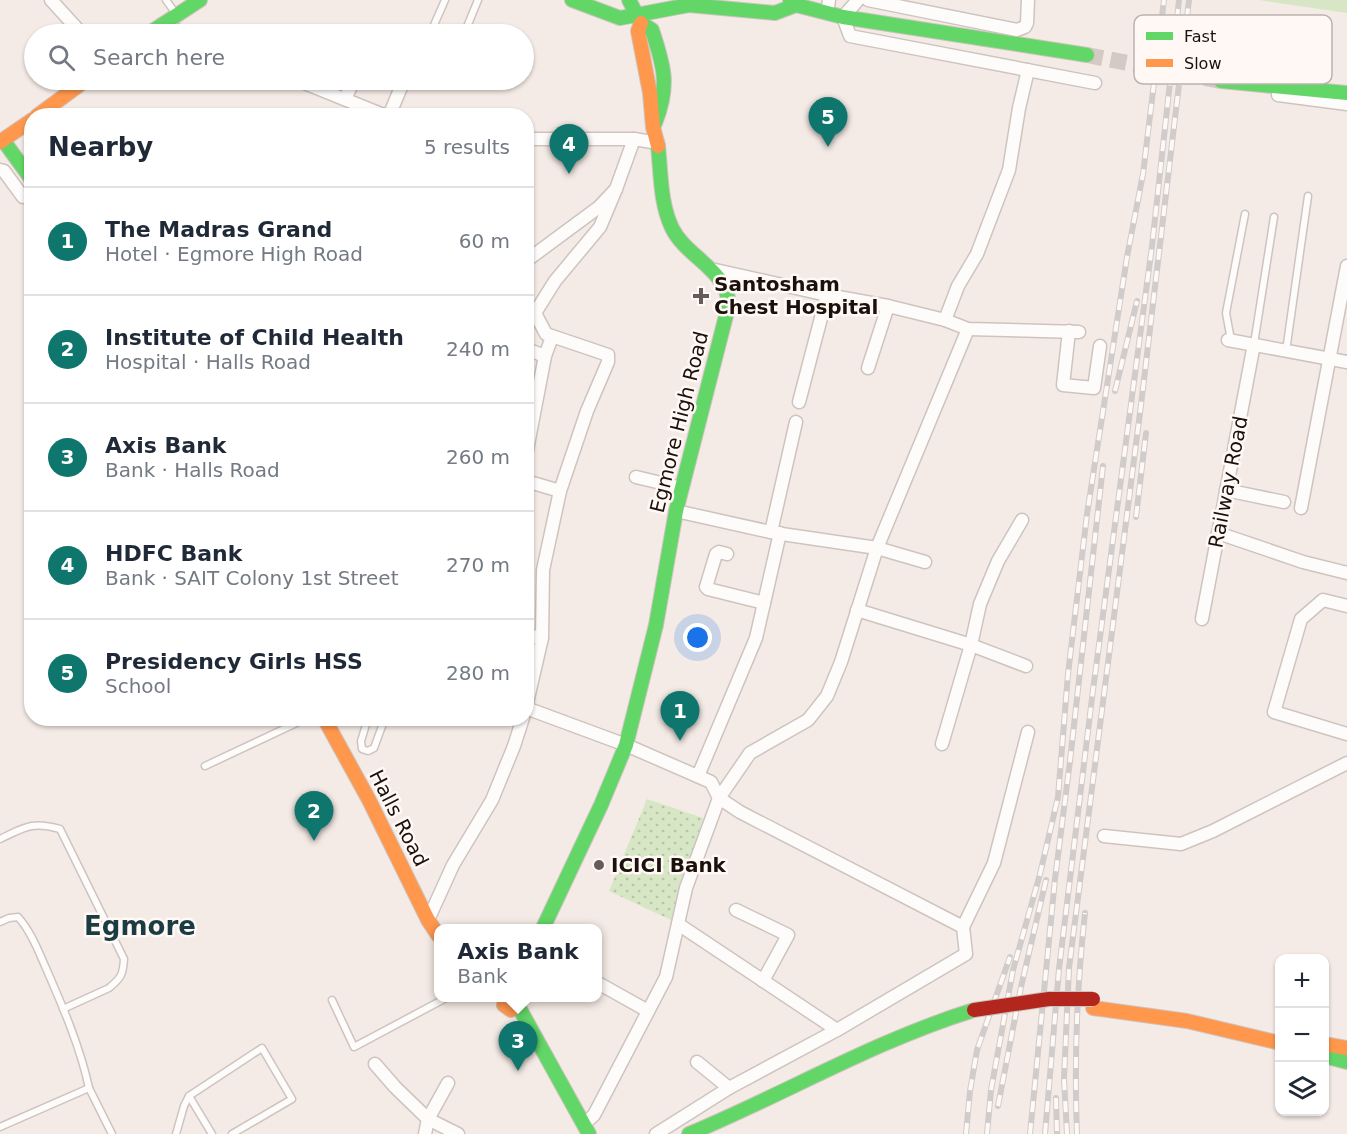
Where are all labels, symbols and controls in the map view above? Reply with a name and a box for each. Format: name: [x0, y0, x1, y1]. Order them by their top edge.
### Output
legend: [1134, 15, 1332, 84]
search box: [24, 24, 534, 90]
text: Fast: [1184, 27, 1216, 46]
icon: search: [45, 41, 78, 74]
text: Search here: [93, 45, 225, 70]
text: Slow: [1184, 54, 1221, 73]
pin: 5: [808, 98, 848, 147]
pin: 4: [550, 124, 588, 174]
text: Nearby: [48, 132, 153, 162]
text: 5 results: [424, 135, 510, 159]
text: The Madras Grand: [105, 217, 332, 242]
text: 1: [61, 229, 74, 253]
text: 60 m: [459, 229, 510, 253]
text: Hotel · Egmore High Road: [105, 242, 363, 266]
place label: Santosham Chest Hospital: [714, 272, 878, 319]
marker: Santosham Chest Hospital: [692, 287, 710, 305]
text: Institute of Child Health: [105, 325, 404, 350]
street label: Egmore High Road: [645, 329, 713, 515]
text: 2: [61, 337, 74, 361]
text: 240 m: [446, 337, 510, 361]
text: Hospital · Halls Road: [105, 350, 311, 374]
street label: Railway Road: [1203, 414, 1253, 550]
text: Axis Bank: [105, 433, 226, 458]
text: 3: [61, 445, 74, 469]
text: 260 m: [446, 445, 510, 469]
text: Bank · Halls Road: [105, 458, 280, 482]
text: HDFC Bank: [105, 541, 242, 566]
text: 4: [61, 553, 74, 577]
text: 270 m: [446, 553, 510, 577]
text: Bank · SAIT Colony 1st Street: [105, 566, 399, 590]
your location: [683, 623, 712, 652]
text: Presidency Girls HSS: [105, 649, 363, 674]
text: 5: [61, 661, 74, 685]
text: 280 m: [446, 661, 510, 685]
text: School: [105, 674, 171, 698]
pin: 1: [660, 692, 700, 741]
street label: Halls Road: [364, 766, 434, 870]
pin: 2: [294, 792, 334, 841]
place label: ICICI Bank: [611, 853, 727, 877]
marker: ICICI Bank: [592, 858, 606, 872]
district label: Egmore: [84, 911, 196, 941]
popup: [434, 924, 602, 1002]
text: Axis Bank: [457, 939, 579, 964]
map controls: [1275, 954, 1329, 1116]
button: +: [1275, 954, 1329, 1008]
text: Bank: [457, 964, 508, 988]
button: −: [1275, 1008, 1329, 1062]
pin: 3: [498, 1022, 538, 1071]
button: layers: [1275, 1062, 1329, 1116]

